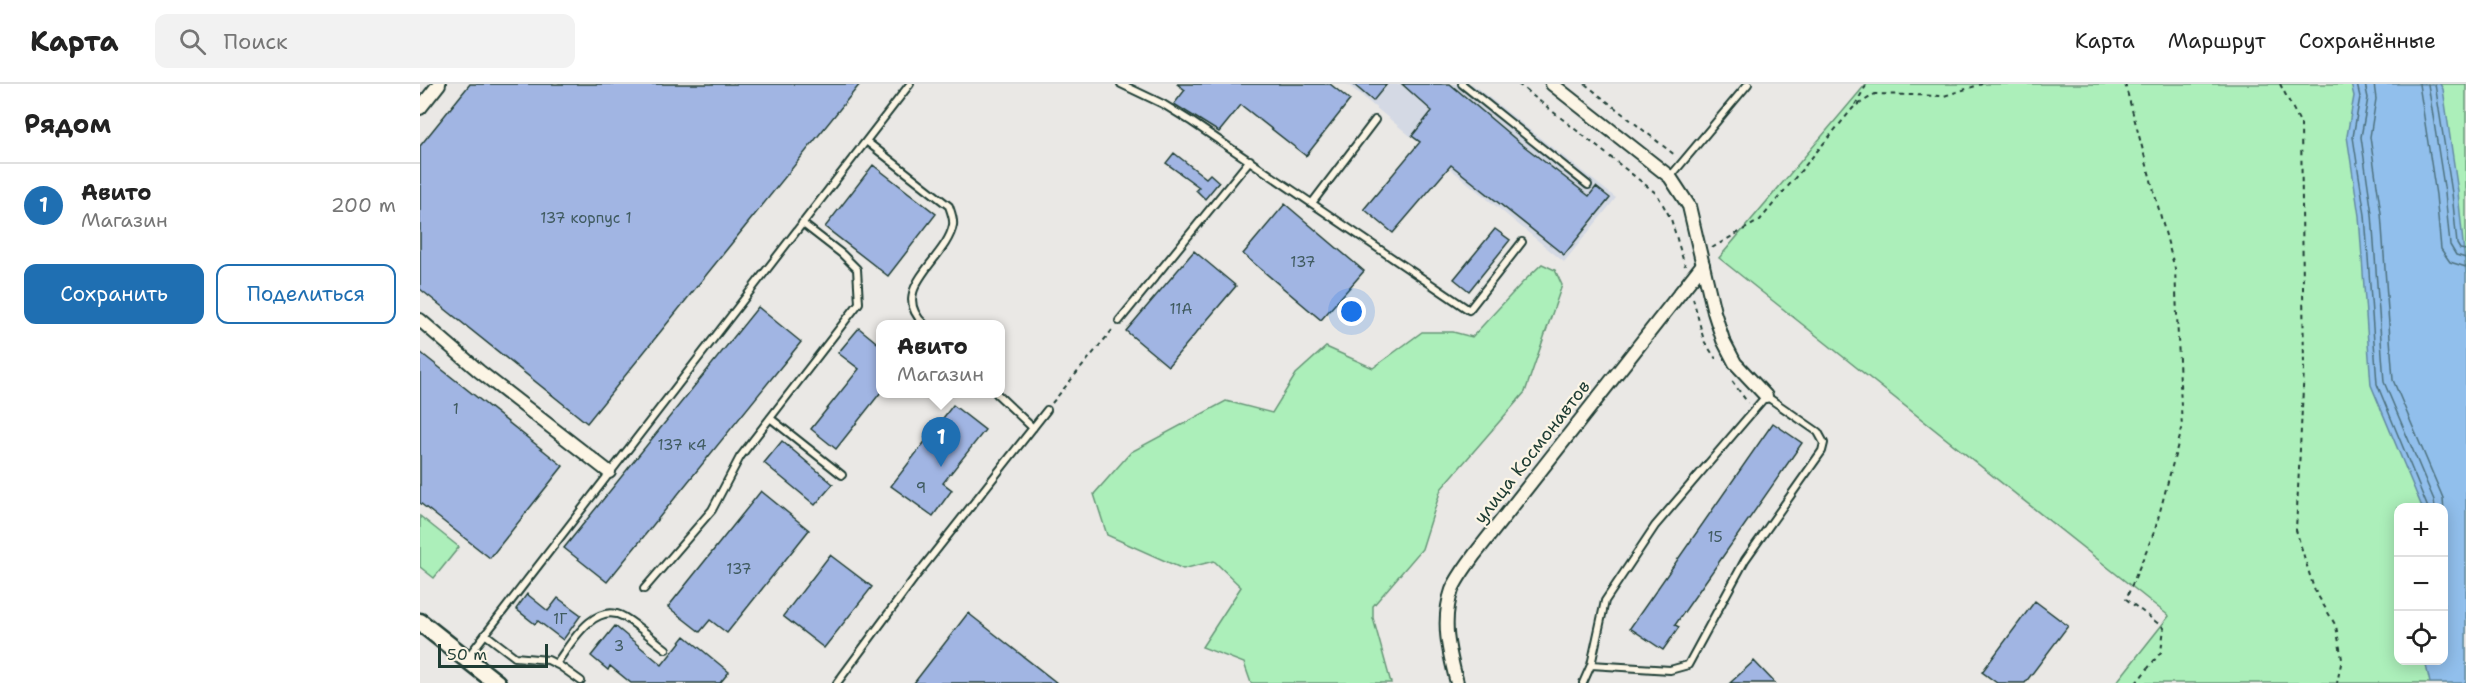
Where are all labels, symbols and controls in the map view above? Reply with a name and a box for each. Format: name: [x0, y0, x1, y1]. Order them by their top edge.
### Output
search box: [155, 14, 575, 68]
text: Карта: [30, 22, 119, 60]
icon: search: [176, 25, 209, 58]
text: Поиск: [224, 27, 288, 56]
text: Карта: [2075, 27, 2135, 55]
text: Маршрут: [2168, 27, 2266, 55]
text: Сохранённые: [2299, 27, 2436, 55]
text: Рядом: [24, 106, 111, 141]
text: Авито: [81, 178, 152, 207]
text: 1: [39, 192, 48, 218]
text: 200 m: [331, 192, 396, 218]
text: Магазин: [81, 207, 168, 233]
house number: 137 корпус 1: [540, 208, 632, 228]
house number: 137: [1290, 252, 1316, 272]
button: Сохранить: [24, 264, 204, 324]
button: Поделиться: [216, 264, 396, 324]
your location: [1337, 297, 1366, 326]
house number: 11А: [1170, 299, 1193, 319]
popup: [876, 320, 1005, 398]
text: Авито: [897, 332, 968, 361]
text: Магазин: [897, 361, 984, 387]
street label: улица Космонавтов: [1468, 375, 1596, 529]
house number: 1: [453, 399, 459, 419]
pin: 1: [922, 418, 960, 467]
house number: 137 к4: [658, 435, 706, 455]
house number: 9: [916, 478, 926, 498]
map controls: [2394, 503, 2448, 665]
button: +: [2394, 503, 2448, 557]
house number: 15: [1707, 527, 1723, 547]
button: −: [2394, 557, 2448, 611]
house number: 137: [726, 559, 752, 579]
house number: 1Г: [553, 609, 567, 629]
button: locate: [2394, 611, 2448, 665]
house number: 3: [614, 636, 624, 656]
scale bar: [438, 641, 548, 668]
text: 50 m: [447, 644, 487, 665]

